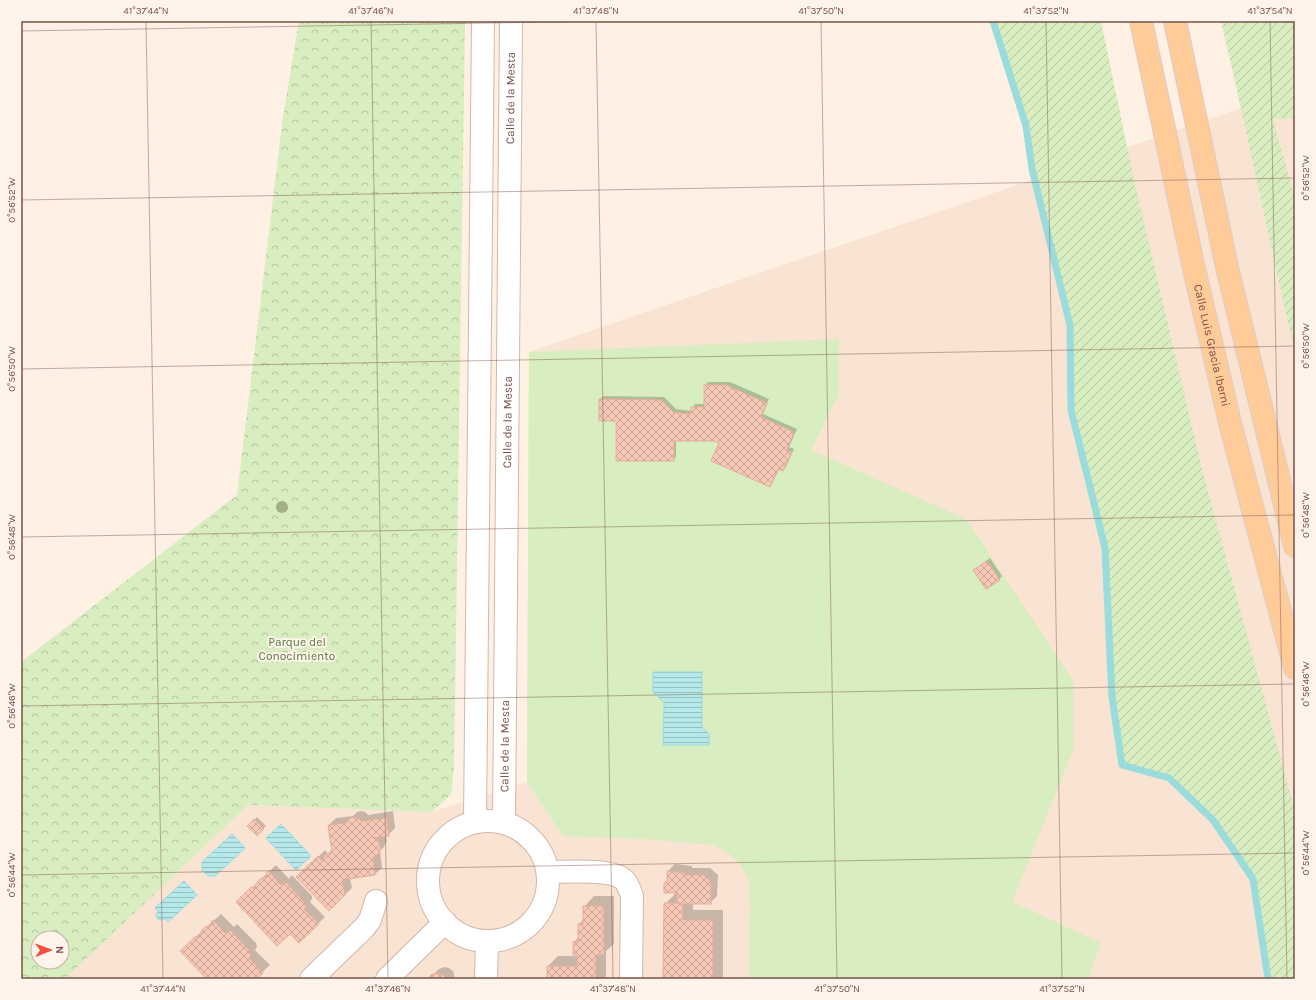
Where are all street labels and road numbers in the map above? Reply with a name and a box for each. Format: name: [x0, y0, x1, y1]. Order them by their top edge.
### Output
street label: Calle de la Mesta: [503, 52, 518, 144]
street label: Calle Luis Gracia Iberni: [1191, 283, 1233, 408]
street label: Calle de la Mesta: [500, 376, 515, 468]
street label: Calle de la Mesta: [497, 700, 512, 792]

